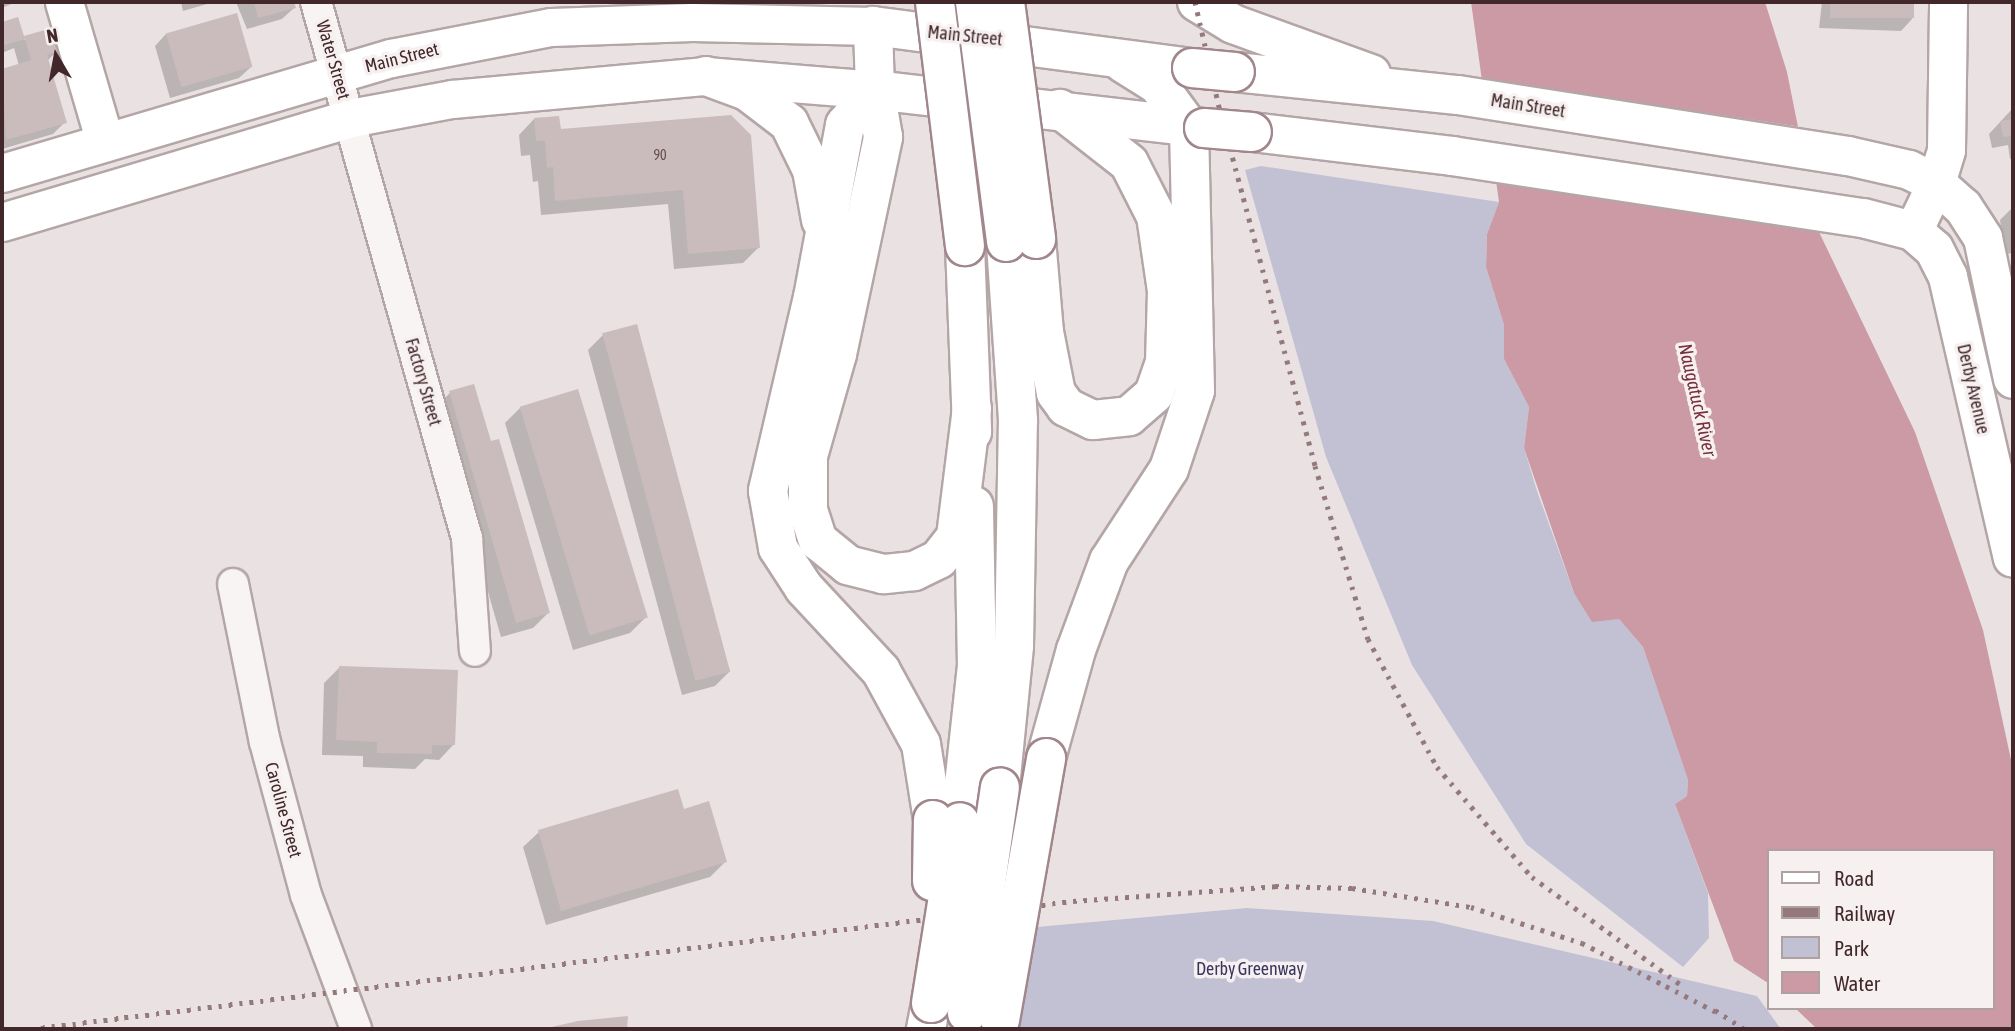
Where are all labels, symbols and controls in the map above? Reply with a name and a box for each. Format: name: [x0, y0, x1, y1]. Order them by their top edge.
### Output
street label: Water Street: [311, 18, 355, 102]
north arrow: [21, 21, 91, 91]
street label: Main Street: [926, 21, 1004, 51]
text: N: [45, 24, 60, 47]
street label: Main Street: [363, 38, 441, 78]
street label: Main Street: [1489, 89, 1567, 123]
house number: 90: [653, 147, 667, 163]
street label: Factory Street: [400, 336, 446, 428]
water label: Naugatuck River: [1673, 341, 1721, 459]
street label: Derby Avenue: [1952, 342, 1994, 436]
street label: Caroline Street: [260, 760, 306, 860]
legend: [1766, 849, 1994, 1010]
text: Road: [1834, 866, 1874, 890]
text: Railway: [1834, 901, 1895, 925]
text: Park: [1834, 936, 1869, 960]
park label: Derby Greenway: [1196, 958, 1304, 980]
text: Water: [1834, 971, 1880, 995]

